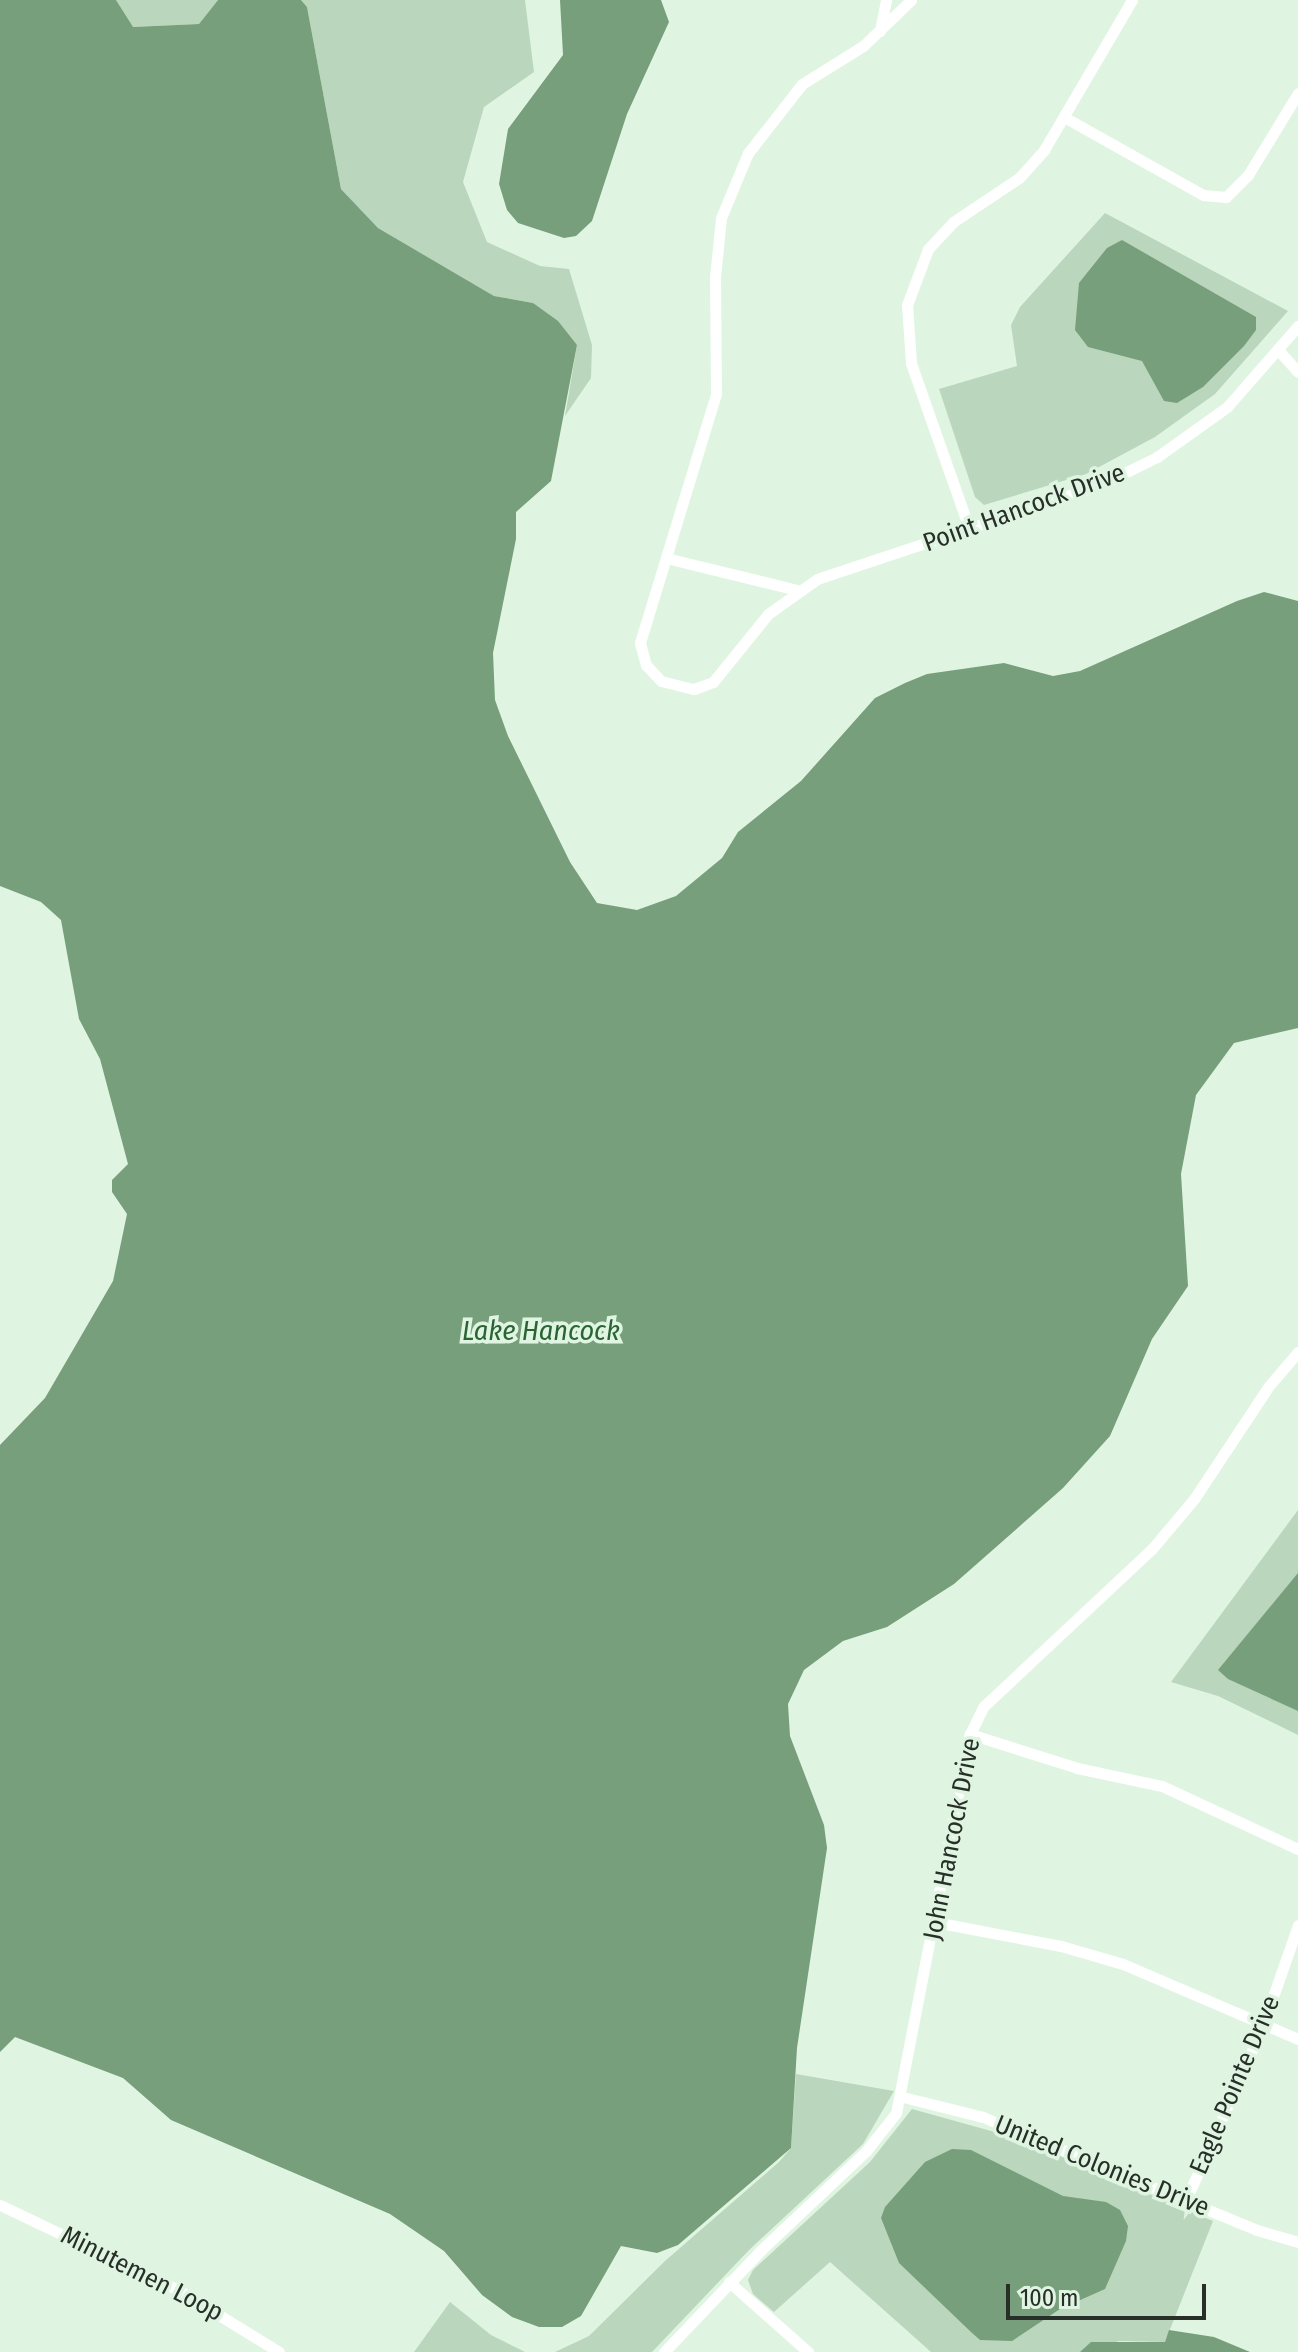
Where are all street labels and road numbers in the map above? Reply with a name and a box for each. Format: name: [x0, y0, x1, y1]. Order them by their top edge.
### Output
street label: Point Hancock Drive: [919, 457, 1129, 559]
street label: John Hancock Drive: [917, 1735, 987, 1943]
street label: Eagle Pointe Drive: [1183, 1991, 1287, 2179]
street label: United Colonies Drive: [990, 2109, 1214, 2223]
street label: Minutemen Loop: [56, 2220, 228, 2328]

